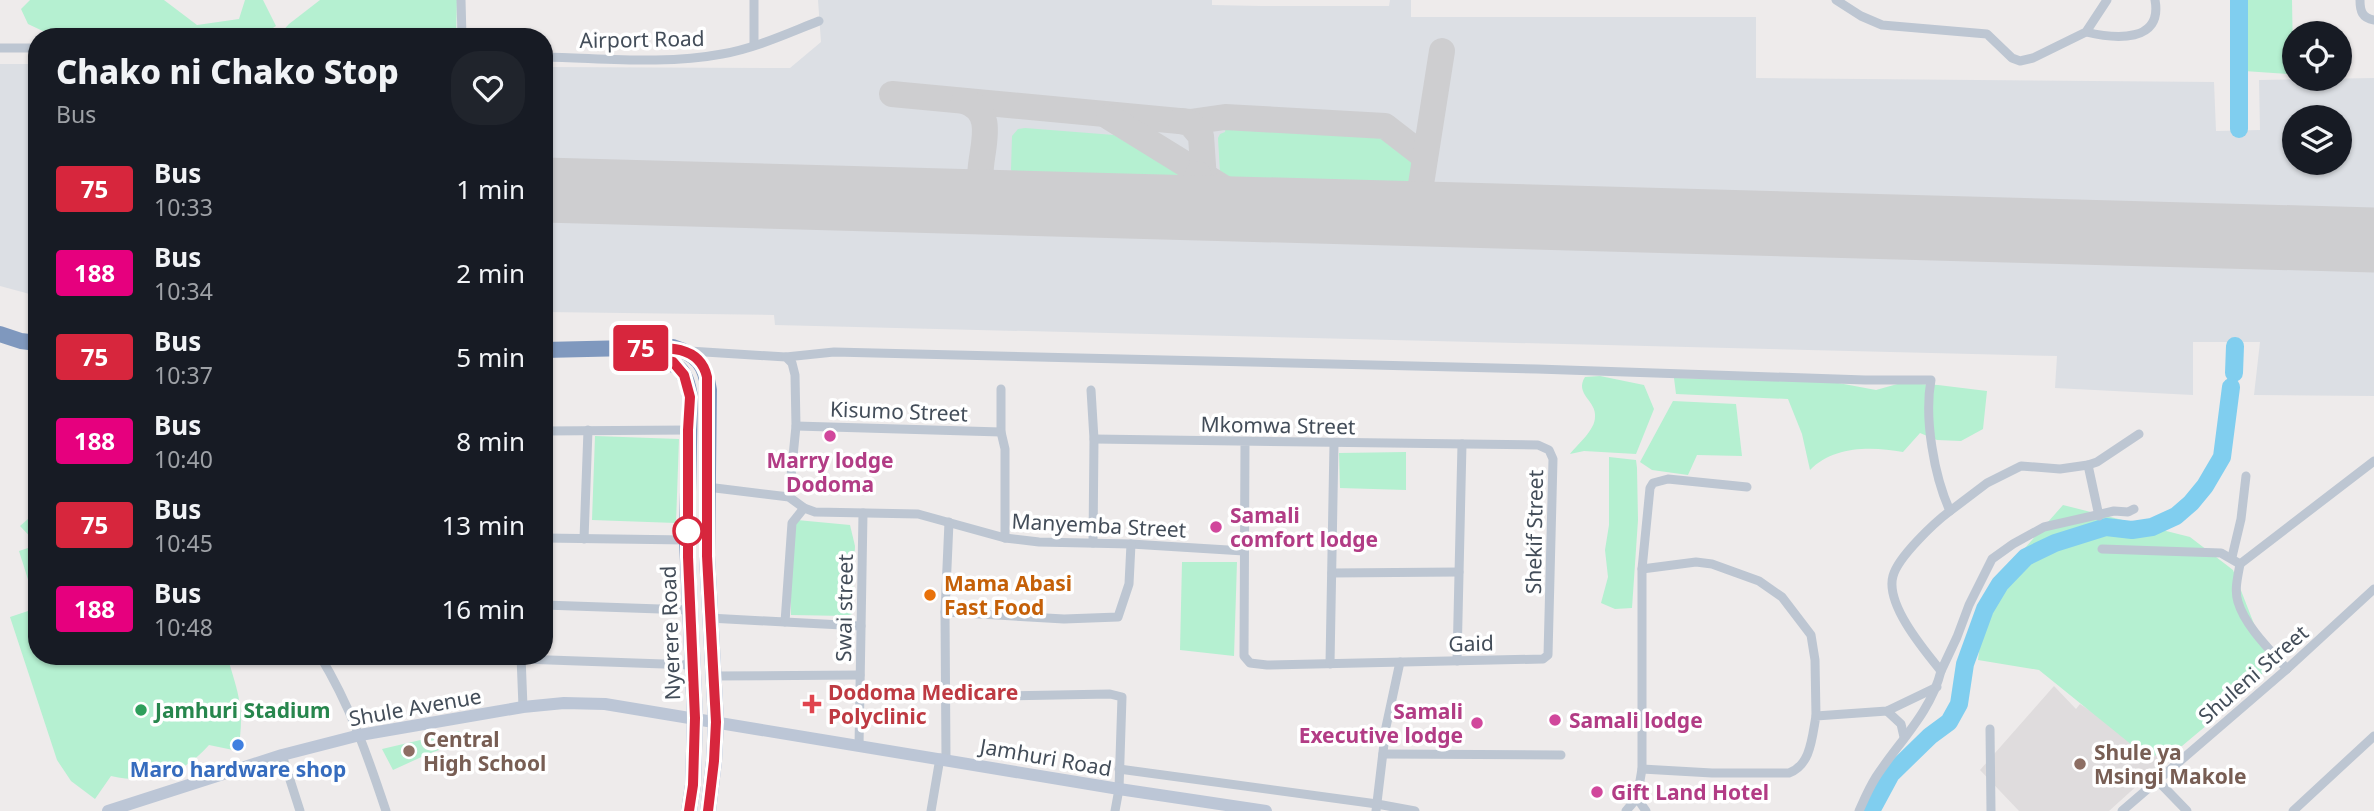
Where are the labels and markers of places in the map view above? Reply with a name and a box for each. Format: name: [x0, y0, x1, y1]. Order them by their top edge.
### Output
marker: Marry lodge Dodoma: [822, 428, 838, 444]
place label: Marry lodge Dodoma: [766, 446, 894, 498]
place label: Samali comfort lodge: [1230, 501, 1378, 553]
unlabelled marker: [673, 516, 703, 546]
marker: Samali comfort lodge: [1208, 519, 1224, 535]
place label: Mama Abasi Fast Food: [944, 569, 1072, 621]
marker: Mama Abasi Fast Food: [922, 587, 938, 603]
place label: Dodoma Medicare Polyclinic: [828, 678, 1018, 730]
marker: Dodoma Medicare Polyclinic: [802, 694, 822, 714]
place label: Jamhuri Stadium: [153, 696, 330, 724]
place label: Samali Executive lodge: [1299, 697, 1463, 749]
marker: Jamhuri Stadium: [133, 702, 149, 718]
place label: Samali lodge: [1569, 706, 1703, 734]
marker: Samali lodge: [1547, 712, 1563, 728]
marker: Samali Executive lodge: [1469, 715, 1485, 731]
place label: Central High School: [423, 725, 546, 777]
marker: Maro hardware shop: [230, 737, 246, 753]
place label: Shule ya Msingi Makole: [2094, 738, 2247, 790]
marker: Central High School: [401, 743, 417, 759]
place label: Maro hardware shop: [130, 755, 346, 783]
marker: Shule ya Msingi Makole: [2072, 756, 2088, 772]
place label: Gift Land Hotel: [1611, 778, 1769, 806]
marker: Gift Land Hotel: [1589, 784, 1605, 800]

